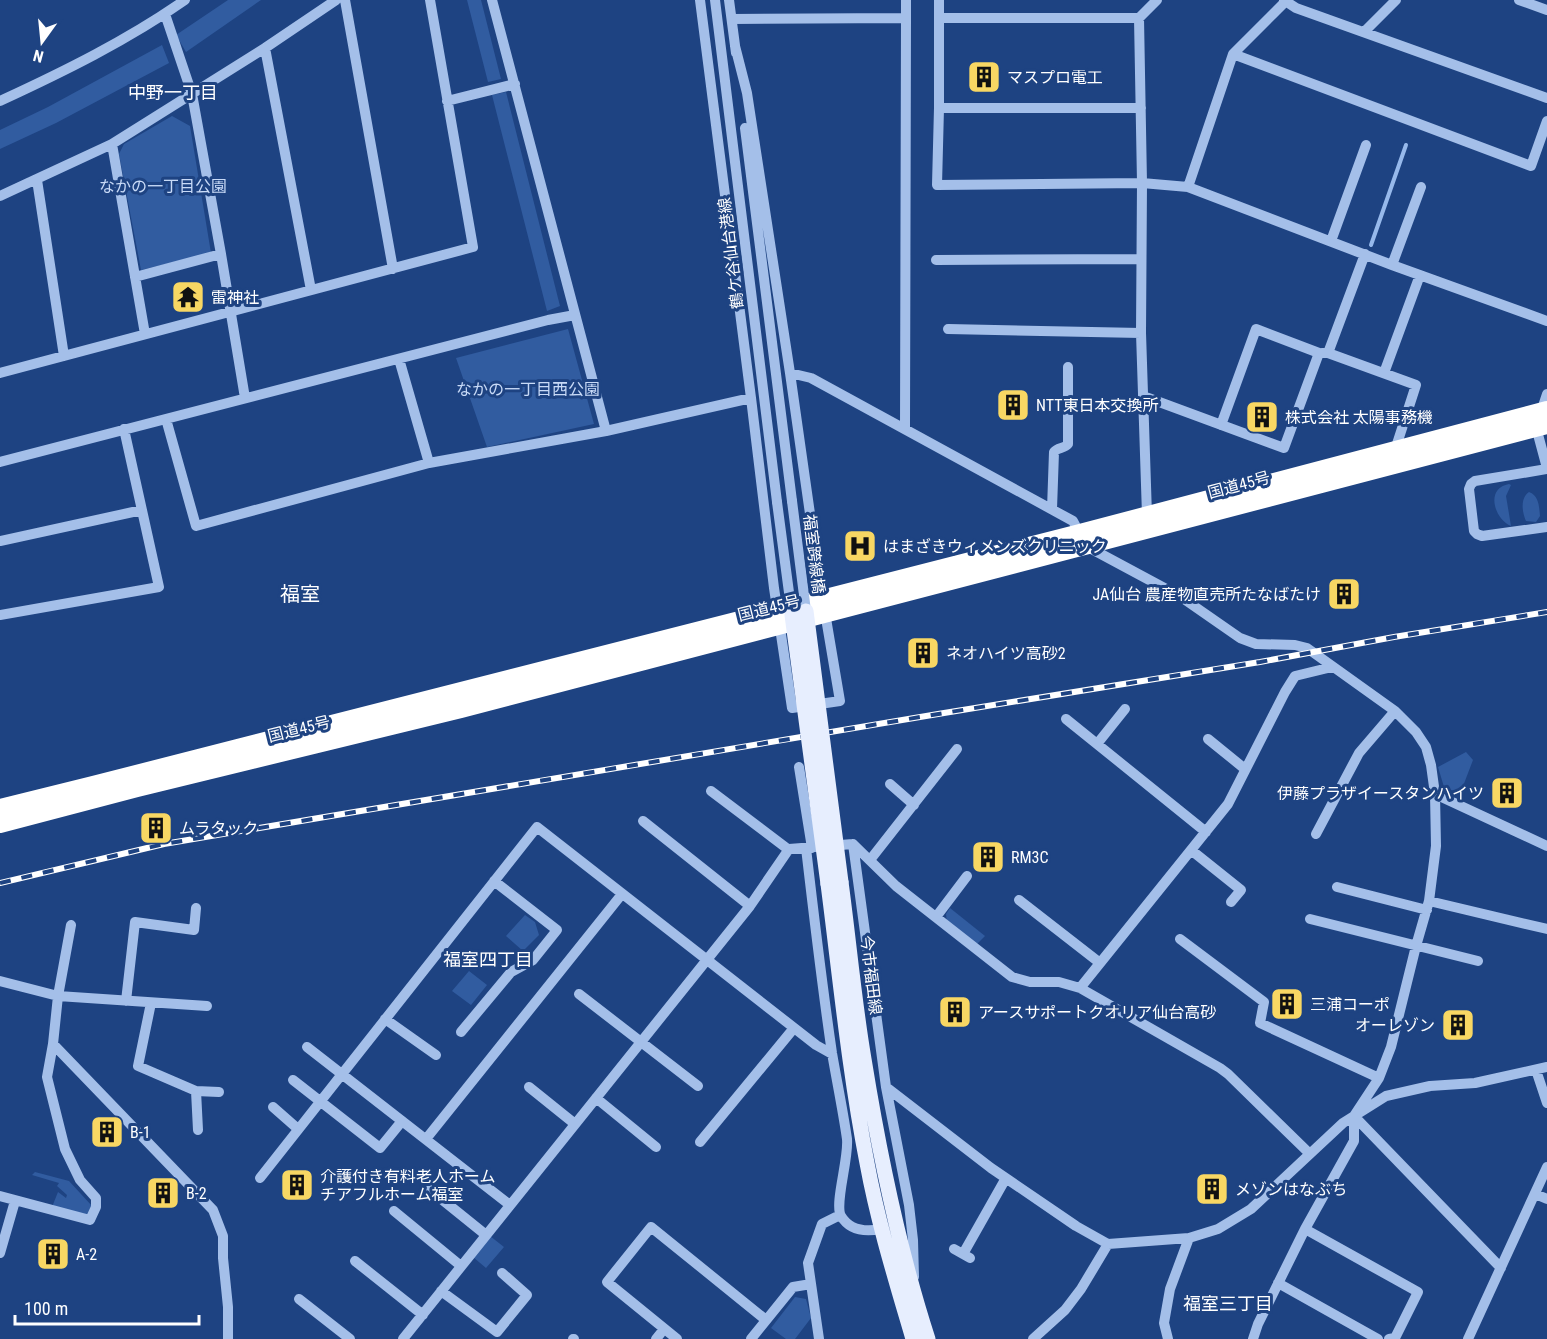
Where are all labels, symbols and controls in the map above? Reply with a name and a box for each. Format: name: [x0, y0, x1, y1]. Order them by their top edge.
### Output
north arrow: [12, 12, 72, 72]
text: N: [31, 46, 45, 66]
building icon: マスプロ電工: [966, 59, 1002, 95]
place label: マスプロ電工: [1007, 68, 1103, 87]
district label: 中野一丁目: [128, 82, 218, 103]
park label: なかの一丁目公園: [99, 177, 227, 196]
street label: 鶴ケ谷仙台港線: [715, 196, 747, 310]
temple icon: 雷神社: [170, 279, 206, 315]
place label: 雷神社: [211, 288, 259, 307]
park label: なかの一丁目西公園: [456, 380, 600, 399]
building icon: NTT東日本交換所: [995, 387, 1031, 423]
place label: NTT東日本交換所: [1036, 396, 1158, 415]
building icon: 株式会社 太陽事務機: [1244, 399, 1280, 435]
place label: 株式会社 太陽事務機: [1285, 408, 1433, 427]
street label: 国道45号: [1206, 468, 1272, 502]
street label: 福室跨線橋: [800, 513, 828, 595]
hospital icon: はまざきウィメンズクリニック: [842, 528, 878, 564]
place label: はまざきウィメンズクリニック: [883, 537, 1107, 556]
building icon: JA仙台 農産物直売所たなばたけ: [1326, 576, 1362, 612]
district label: 福室: [280, 582, 320, 606]
place label: JA仙台 農産物直売所たなばたけ: [1093, 585, 1321, 604]
street label: 国道45号: [736, 591, 802, 625]
building icon: ネオハイツ高砂2: [905, 635, 941, 671]
place label: ネオハイツ高砂2: [946, 644, 1066, 663]
street label: 国道45号: [266, 712, 332, 746]
building icon: 伊藤プラザイースタンハイツ: [1489, 775, 1525, 811]
place label: 伊藤プラザイースタンハイツ: [1277, 784, 1484, 803]
building icon: ムラタック: [138, 810, 174, 846]
place label: ムラタック: [179, 819, 258, 838]
building icon: RM3C: [970, 839, 1006, 875]
place label: RM3C: [1011, 848, 1049, 867]
street label: 今市福田線: [857, 934, 885, 1016]
district label: 福室四丁目: [443, 949, 533, 970]
building icon: 三浦コーポ: [1269, 986, 1305, 1022]
building icon: アースサポートクオリア仙台高砂: [937, 994, 973, 1030]
place label: 三浦コーポ: [1310, 995, 1390, 1014]
place label: アースサポートクオリア仙台高砂: [978, 1003, 1216, 1022]
building icon: オーレゾン: [1440, 1007, 1476, 1043]
place label: オーレゾン: [1355, 1016, 1435, 1035]
building icon: B-1: [89, 1114, 125, 1150]
place label: B-1: [130, 1123, 151, 1142]
building icon: 介護付き有料老人ホーム チアフルホーム福室: [279, 1167, 315, 1203]
place label: 介護付き有料老人ホーム チアフルホーム福室: [320, 1167, 496, 1204]
building icon: メゾンはなぶち: [1194, 1171, 1230, 1207]
building icon: B-2: [145, 1175, 181, 1211]
place label: メゾンはなぶち: [1235, 1180, 1347, 1199]
place label: B-2: [186, 1184, 207, 1203]
building icon: A-2: [35, 1236, 71, 1272]
place label: A-2: [76, 1245, 97, 1264]
scale bar: [15, 1288, 200, 1326]
district label: 福室三丁目: [1183, 1293, 1273, 1314]
text: 100 m: [24, 1298, 68, 1319]

